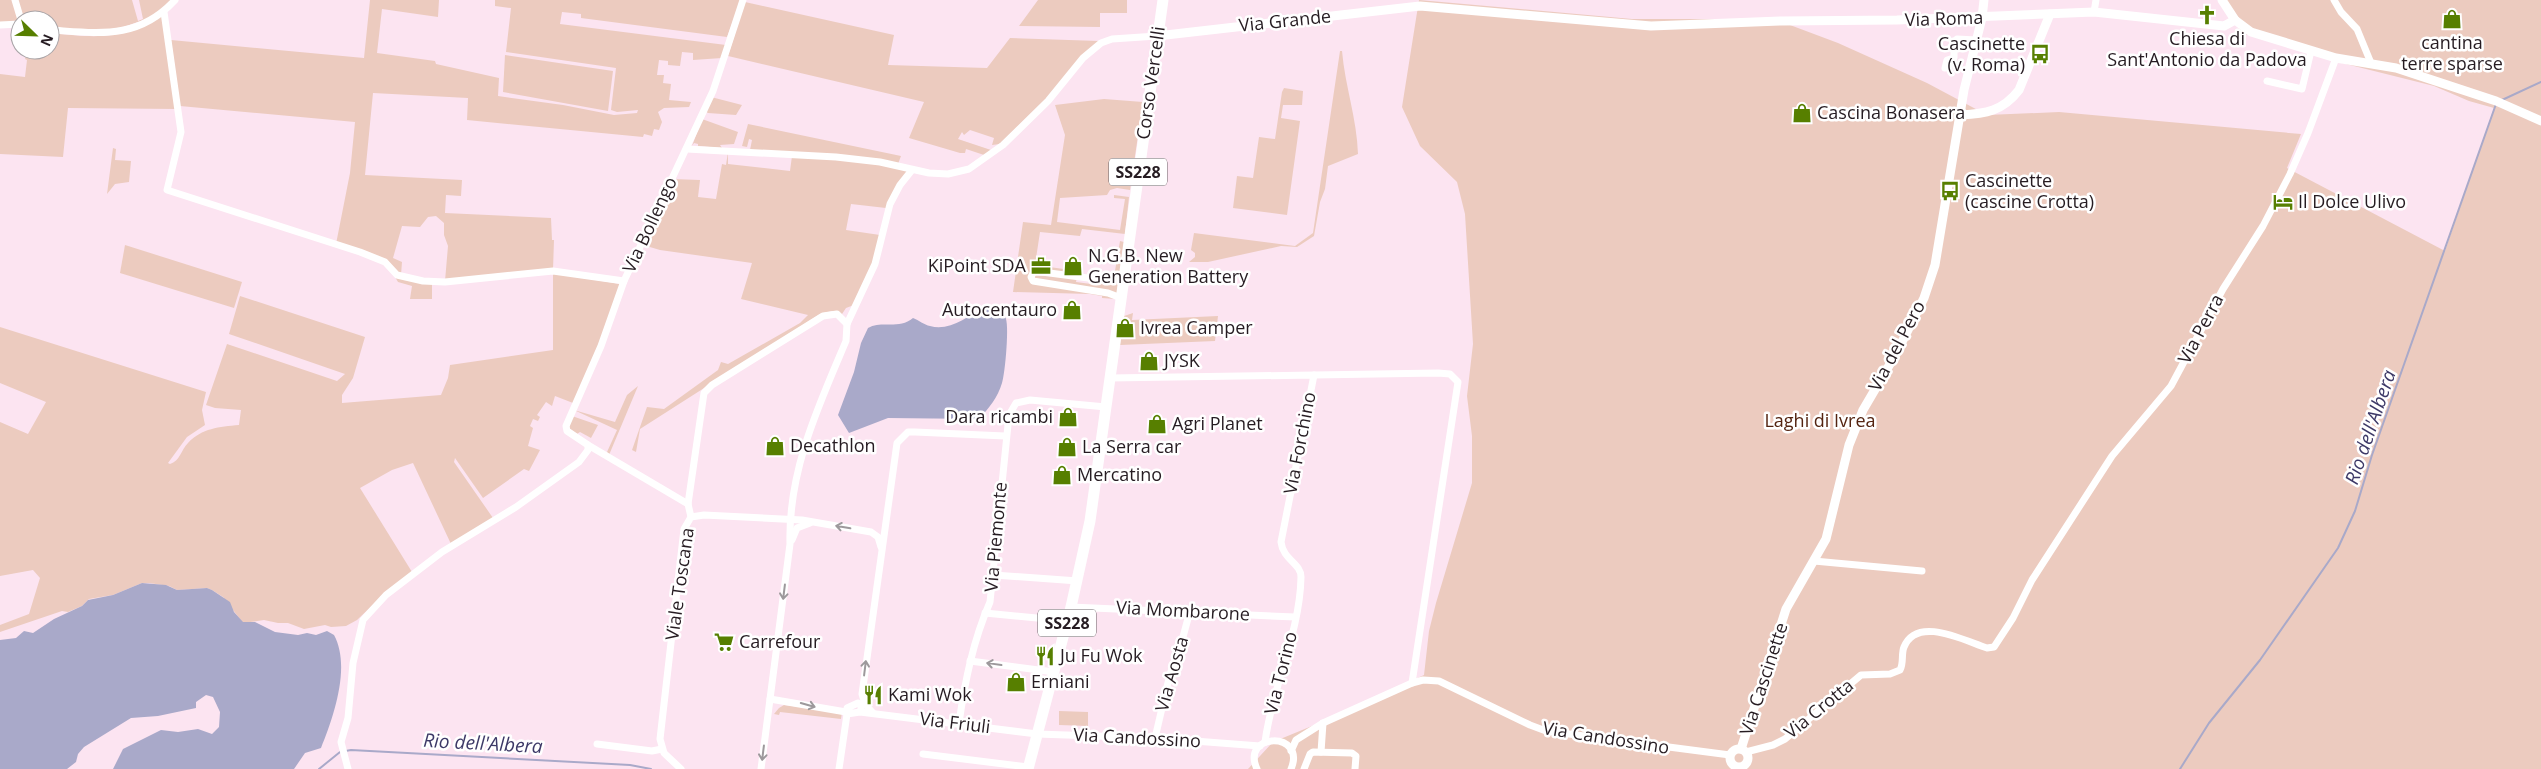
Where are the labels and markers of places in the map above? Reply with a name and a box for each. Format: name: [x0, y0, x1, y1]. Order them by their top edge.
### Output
church icon: Chiesa di Sant'Antonio da Padova: [2196, 4, 2218, 26]
shop icon: cantina terre sparse: [2441, 8, 2463, 30]
place label: Chiesa di Sant'Antonio da Padova: [2107, 26, 2307, 71]
place label: cantina terre sparse: [2401, 30, 2503, 75]
place label: Cascinette (v. Roma): [1938, 31, 2025, 76]
bus stop icon: Cascinette (v. Roma): [2029, 43, 2051, 65]
place label: Cascina Bonasera: [1817, 100, 1965, 124]
shop icon: Cascina Bonasera: [1791, 102, 1813, 124]
place label: Cascinette (cascine Crotta): [1965, 168, 2094, 213]
bus stop icon: Cascinette (cascine Crotta): [1939, 180, 1961, 202]
place label: Il Dolce Ulivo: [2298, 189, 2406, 213]
hotel icon: Il Dolce Ulivo: [2272, 191, 2294, 213]
place label: N.G.B. New Generation Battery: [1088, 243, 1249, 288]
place label: KiPoint SDA: [928, 253, 1027, 277]
office icon: KiPoint SDA: [1030, 255, 1052, 277]
shop icon: N.G.B. New Generation Battery: [1062, 255, 1084, 277]
place label: Autocentauro: [942, 297, 1057, 321]
shop icon: Autocentauro: [1061, 299, 1083, 321]
place label: Ivrea Camper: [1140, 315, 1253, 339]
shop icon: Ivrea Camper: [1114, 317, 1136, 339]
place label: JYSK: [1162, 348, 1201, 372]
shop icon: JYSK: [1138, 350, 1160, 372]
place label: Dara ricambi: [945, 404, 1053, 428]
shop icon: Dara ricambi: [1057, 406, 1079, 428]
place label: Agri Planet: [1172, 411, 1263, 435]
shop icon: Agri Planet: [1146, 413, 1168, 435]
place label: Decathlon: [790, 433, 876, 457]
place label: La Serra car: [1082, 434, 1182, 458]
shop icon: Decathlon: [764, 435, 786, 457]
shop icon: La Serra car: [1056, 436, 1078, 458]
place label: Mercatino: [1077, 462, 1162, 486]
shop icon: Mercatino: [1051, 464, 1073, 486]
place label: Carrefour: [739, 629, 821, 653]
supermarket icon: Carrefour: [713, 631, 735, 653]
place label: Ju Fu Wok: [1058, 643, 1143, 667]
restaurant icon: Ju Fu Wok: [1034, 645, 1056, 667]
place label: Erniani: [1031, 669, 1090, 693]
shop icon: Erniani: [1005, 671, 1027, 693]
place label: Kami Wok: [888, 682, 972, 706]
restaurant icon: Kami Wok: [862, 684, 884, 706]

